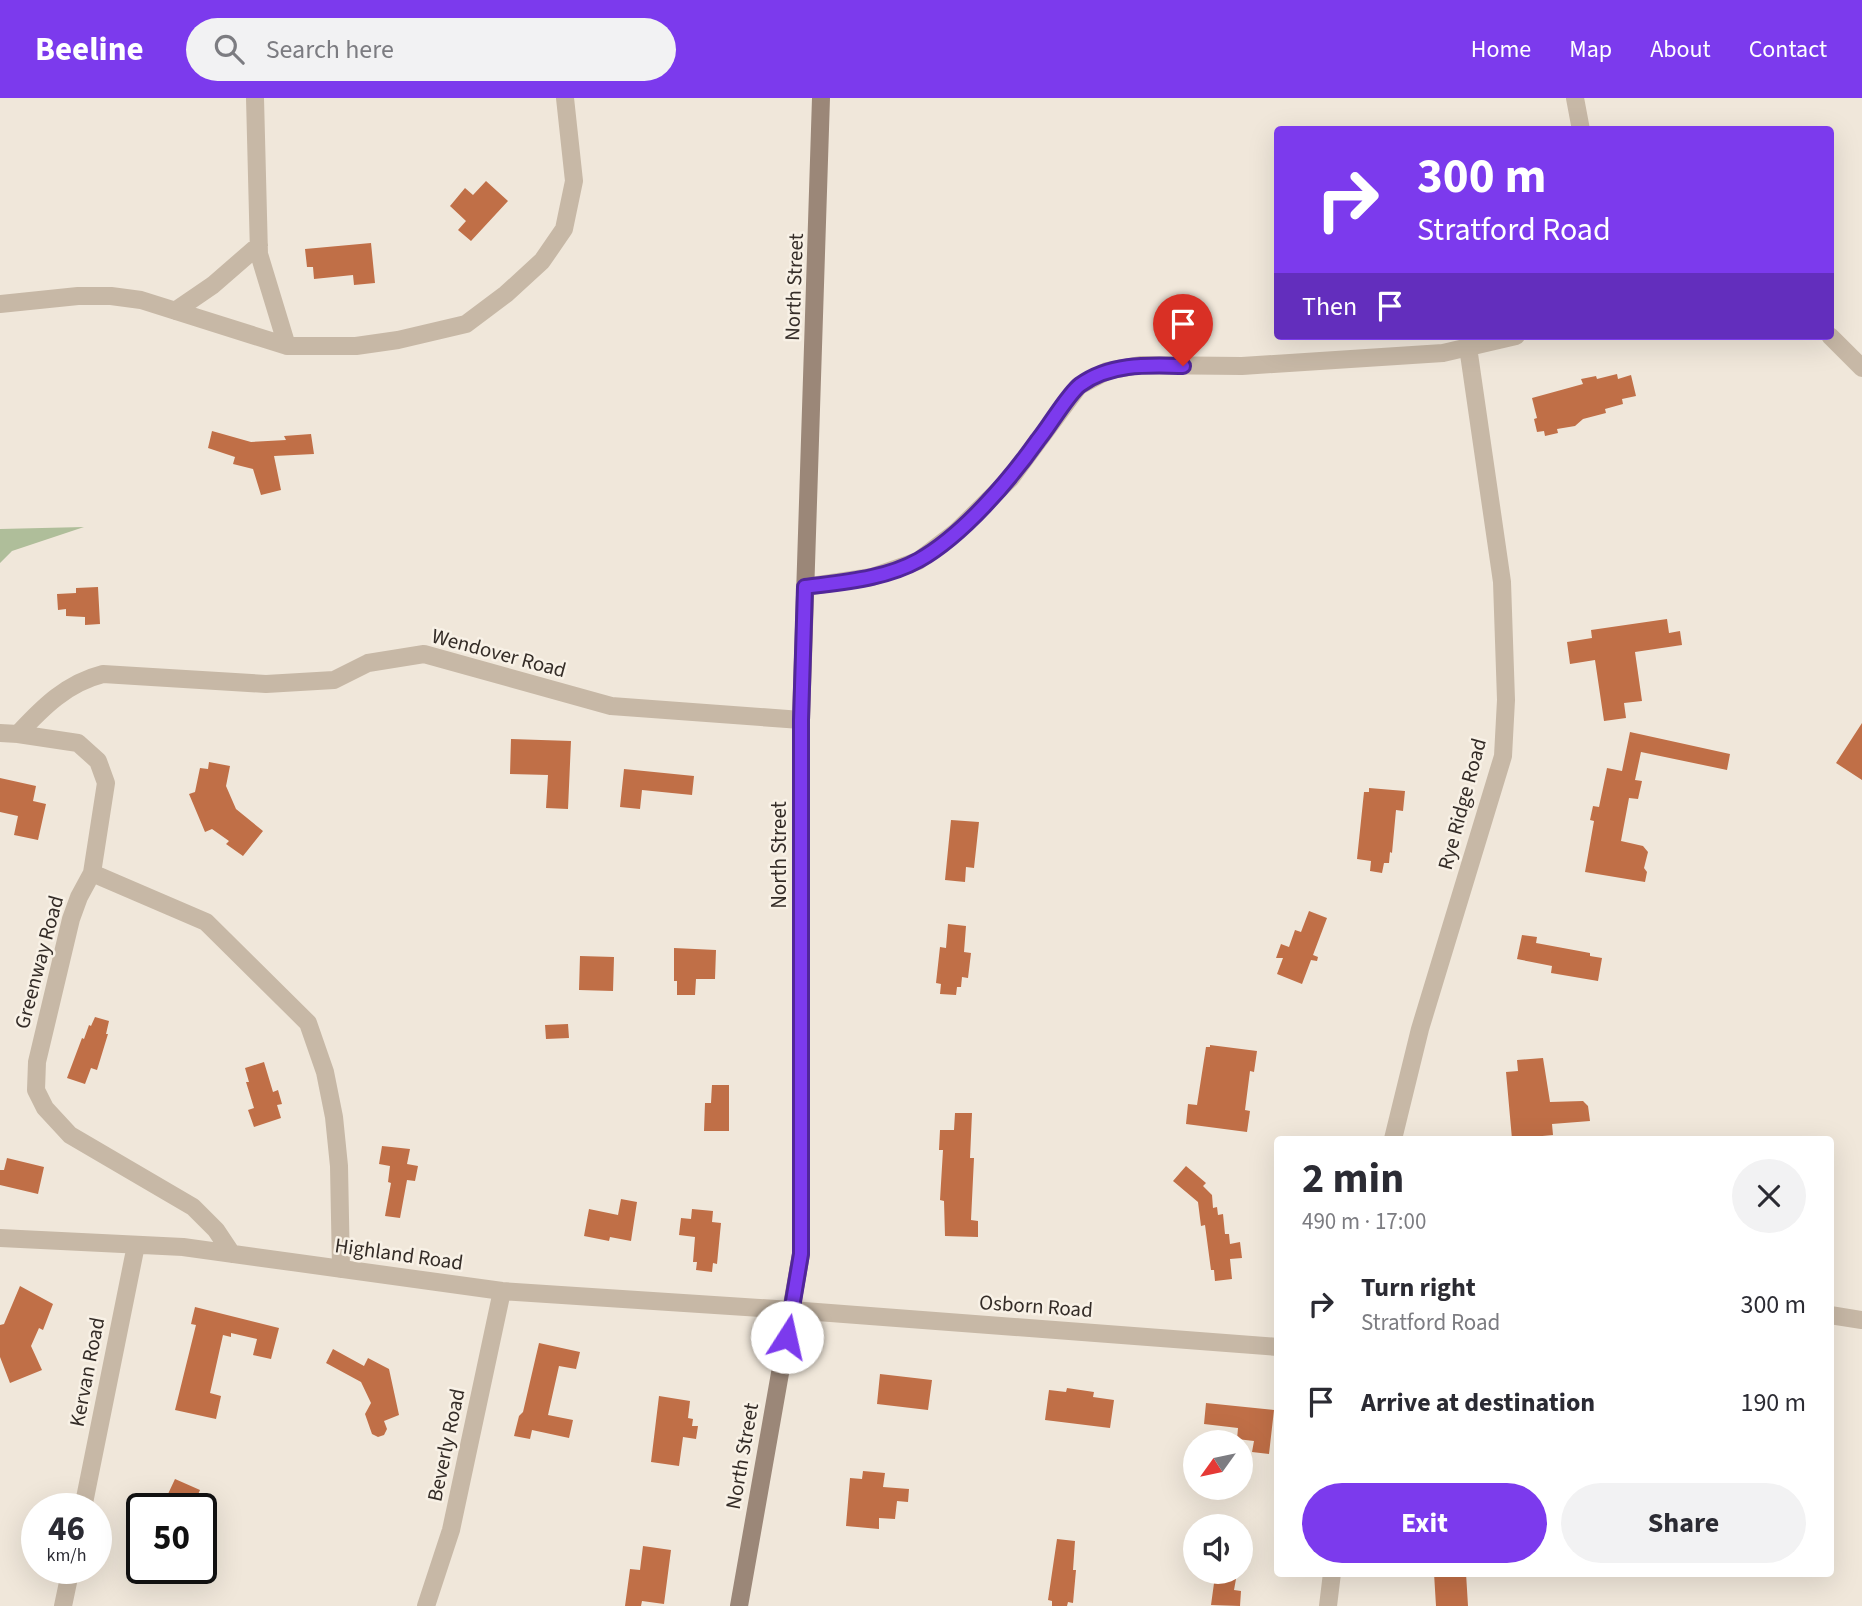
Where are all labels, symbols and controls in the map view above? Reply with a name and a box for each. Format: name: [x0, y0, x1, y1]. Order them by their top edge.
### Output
search box: [186, 18, 676, 81]
text: Beeline: [35, 26, 144, 73]
icon: search: [210, 30, 248, 68]
text: Search here: [266, 31, 394, 68]
text: Home: [1471, 32, 1531, 67]
text: Map: [1569, 32, 1612, 67]
text: About: [1650, 32, 1711, 67]
text: Contact: [1749, 32, 1827, 67]
text: 300 m: [1417, 142, 1546, 212]
icon: right: [1302, 154, 1393, 245]
text: Stratford Road: [1417, 207, 1611, 253]
street label: North Street: [777, 233, 811, 341]
icon: arrive: [1371, 287, 1409, 325]
text: Then: [1302, 288, 1357, 325]
pin: [1153, 294, 1213, 366]
icon: arrive: [1164, 305, 1202, 343]
street label: Wendover Road: [428, 621, 570, 685]
street label: Rye Ridge Road: [1430, 735, 1494, 873]
street label: North Street: [764, 801, 794, 909]
street label: Greenway Road: [7, 892, 71, 1032]
text: 2 min: [1302, 1149, 1404, 1209]
button: close: [1732, 1159, 1806, 1233]
text: 490 m · 17:00: [1302, 1205, 1426, 1238]
street label: Highland Road: [333, 1230, 465, 1278]
text: Turn right: [1361, 1269, 1476, 1306]
icon: right: [1302, 1285, 1340, 1323]
text: 300 m: [1740, 1286, 1806, 1323]
street label: Osborn Road: [978, 1287, 1094, 1325]
position arrow: [750, 1300, 824, 1374]
text: Stratford Road: [1361, 1306, 1500, 1339]
street label: Kervan Road: [62, 1315, 112, 1429]
icon: arrive: [1302, 1383, 1340, 1421]
text: Arrive at destination: [1361, 1384, 1595, 1421]
text: 190 m: [1740, 1384, 1806, 1421]
street label: Beverly Road: [419, 1386, 473, 1504]
street label: North Street: [718, 1400, 766, 1512]
north arrow: [1183, 1430, 1253, 1500]
map controls: [1183, 1430, 1253, 1584]
button: Exit: [1302, 1483, 1547, 1563]
button: Share: [1561, 1483, 1806, 1563]
speed limit sign: 50: [126, 1493, 217, 1584]
text: 46: [48, 1504, 85, 1554]
button: sound: [1183, 1514, 1253, 1584]
text: km/h: [47, 1543, 86, 1568]

